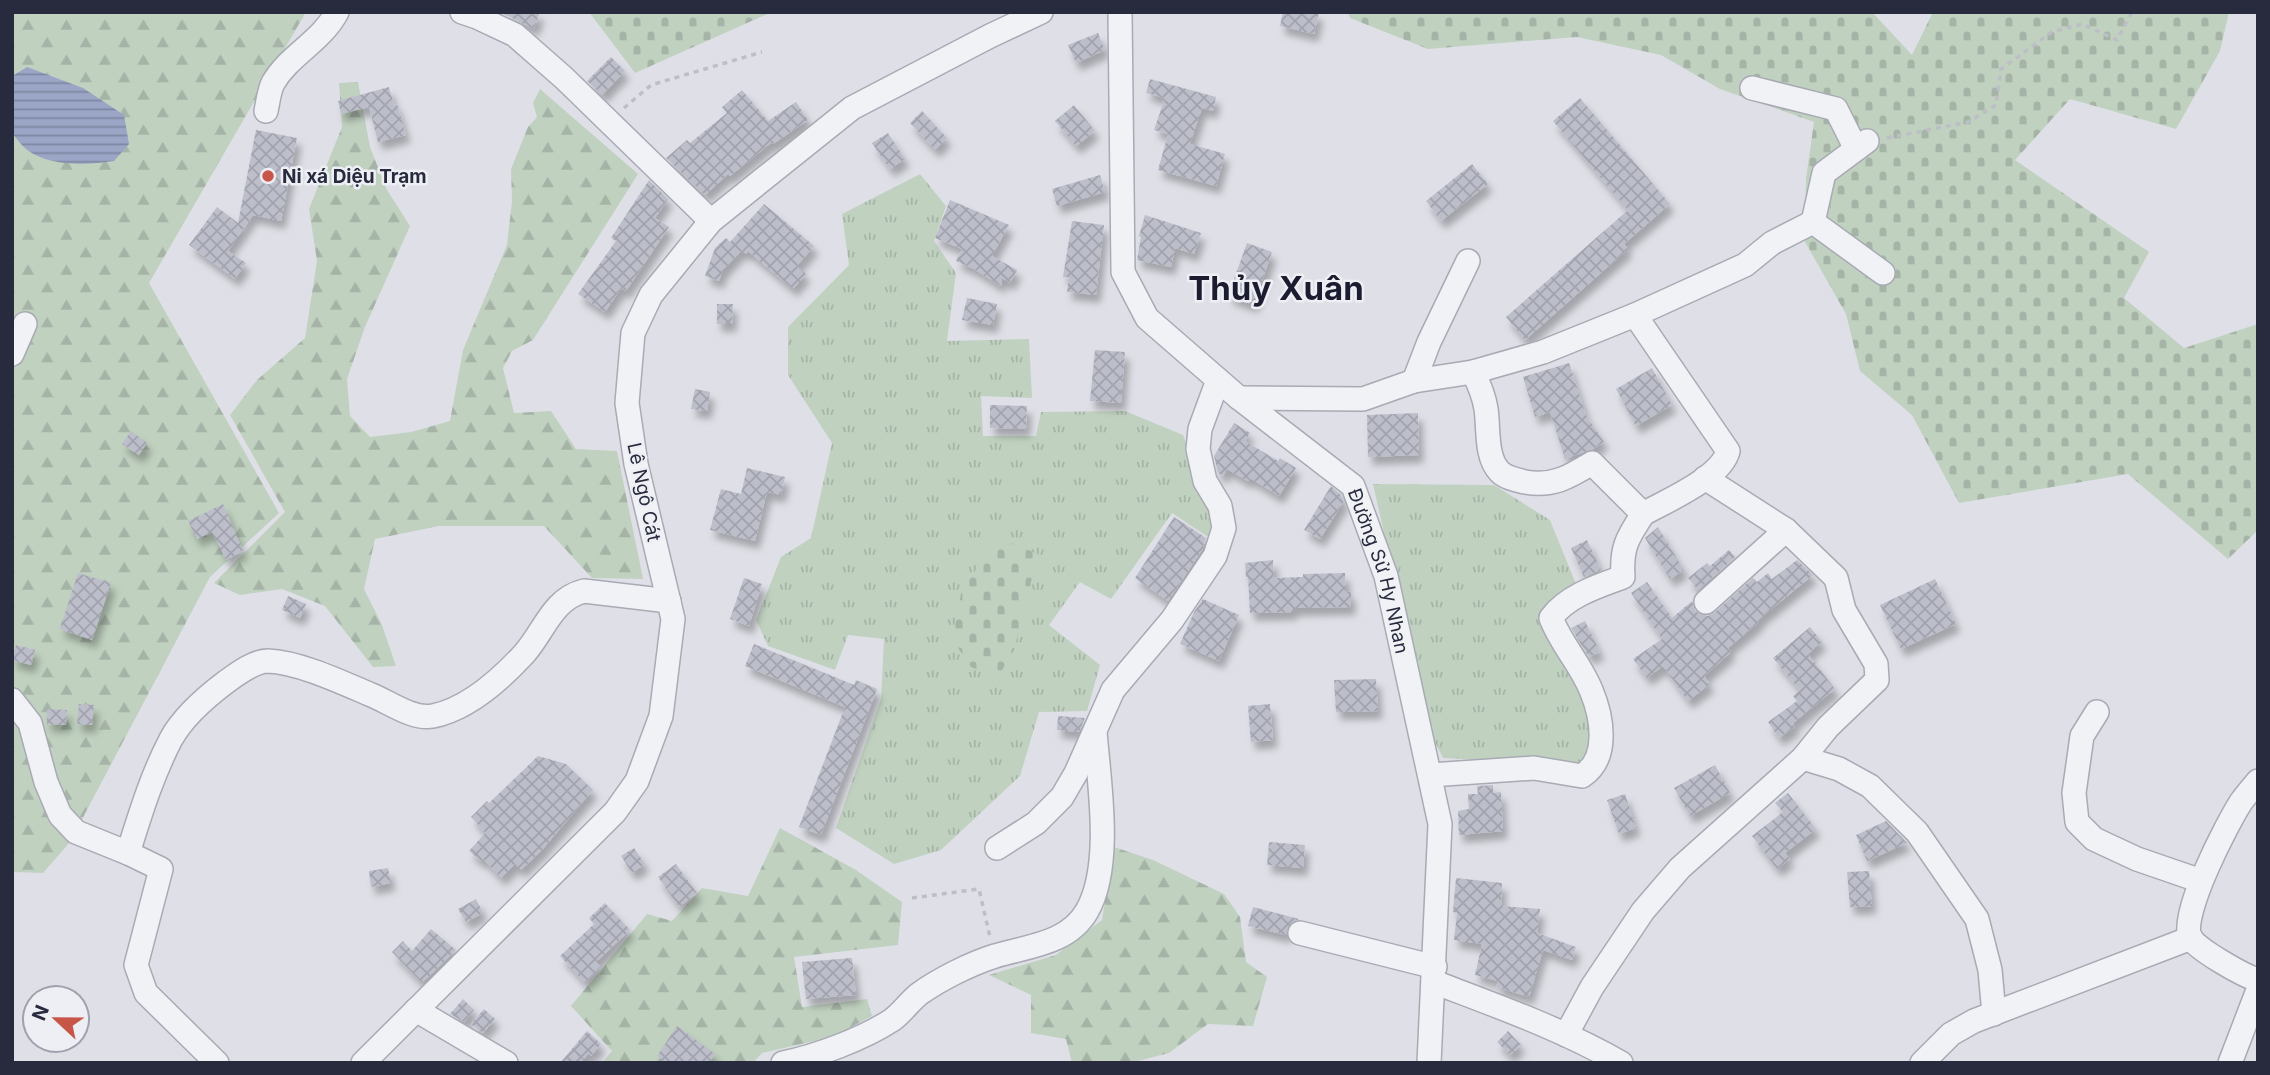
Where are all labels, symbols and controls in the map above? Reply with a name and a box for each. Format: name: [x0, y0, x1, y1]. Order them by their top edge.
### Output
place label: Ni xá Diệu Trạm: [282, 165, 427, 188]
marker: Ni xá Diệu Trạm: [260, 168, 276, 184]
district label: Thủy Xuân: [1188, 268, 1364, 308]
street label: Lê Ngô Cát: [622, 440, 666, 544]
street label: Đường Sử Hy Nhan: [1343, 485, 1414, 656]
north arrow: [21, 984, 91, 1054]
text: N: [27, 1002, 54, 1024]

